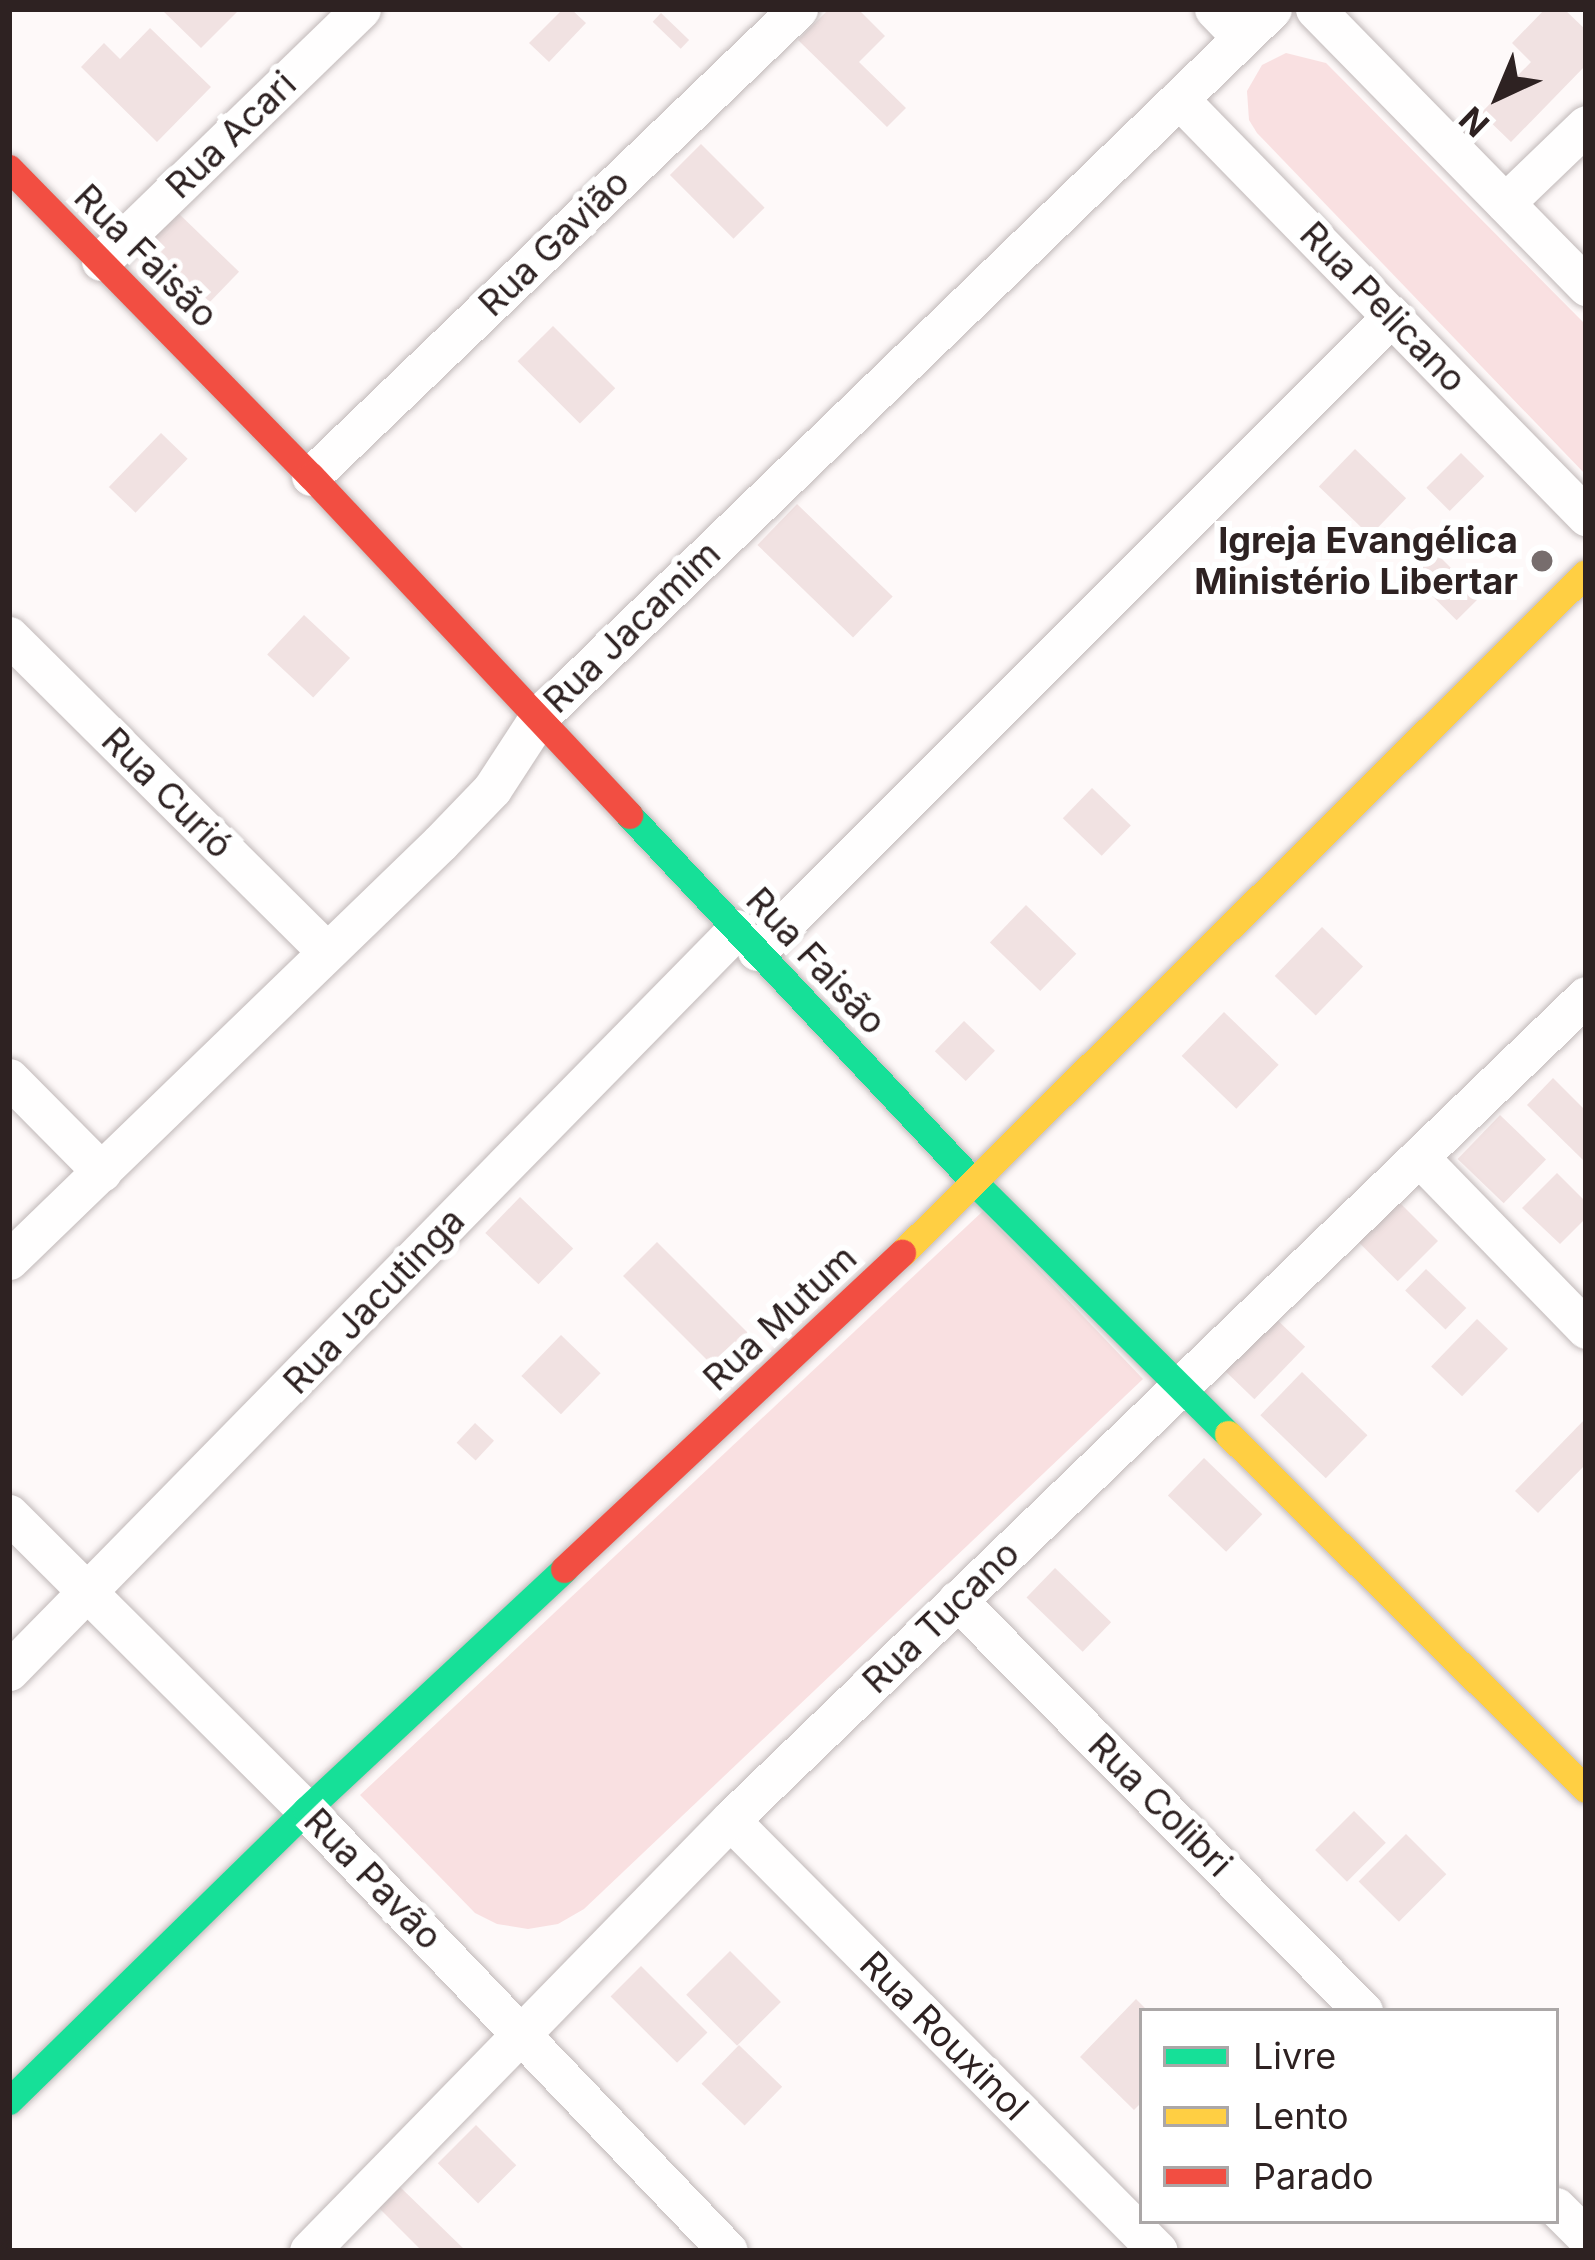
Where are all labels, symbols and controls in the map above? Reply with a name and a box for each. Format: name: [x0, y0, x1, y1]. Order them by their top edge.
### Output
north arrow: [1439, 36, 1559, 156]
street label: Rua Acari: [157, 63, 305, 207]
text: N: [1451, 99, 1497, 145]
street label: Rua Gavião: [470, 161, 638, 325]
street label: Rua Faisão: [65, 175, 227, 337]
street label: Rua Pelicano: [1291, 213, 1475, 401]
place label: Igreja Evangélica Ministério Libertar: [1194, 518, 1518, 603]
street label: Rua Jacamim: [535, 532, 729, 722]
marker: Igreja Evangélica Ministério Libertar: [1529, 548, 1555, 574]
street label: Rua Curió: [93, 719, 241, 867]
street label: Rua Faisão: [737, 879, 895, 1043]
street label: Rua Jacutinga: [275, 1199, 473, 1403]
street label: Rua Mutum: [695, 1236, 865, 1400]
street label: Rua Tucano: [854, 1532, 1028, 1702]
street label: Rua Colibri: [1079, 1724, 1241, 1886]
street label: Rua Pavão: [295, 1799, 451, 1959]
street label: Rua Rouxinol: [851, 1943, 1037, 2129]
legend: [1139, 2008, 1559, 2224]
text: Livre: [1253, 2034, 1336, 2078]
text: Lento: [1253, 2094, 1349, 2138]
text: Parado: [1253, 2154, 1374, 2198]

